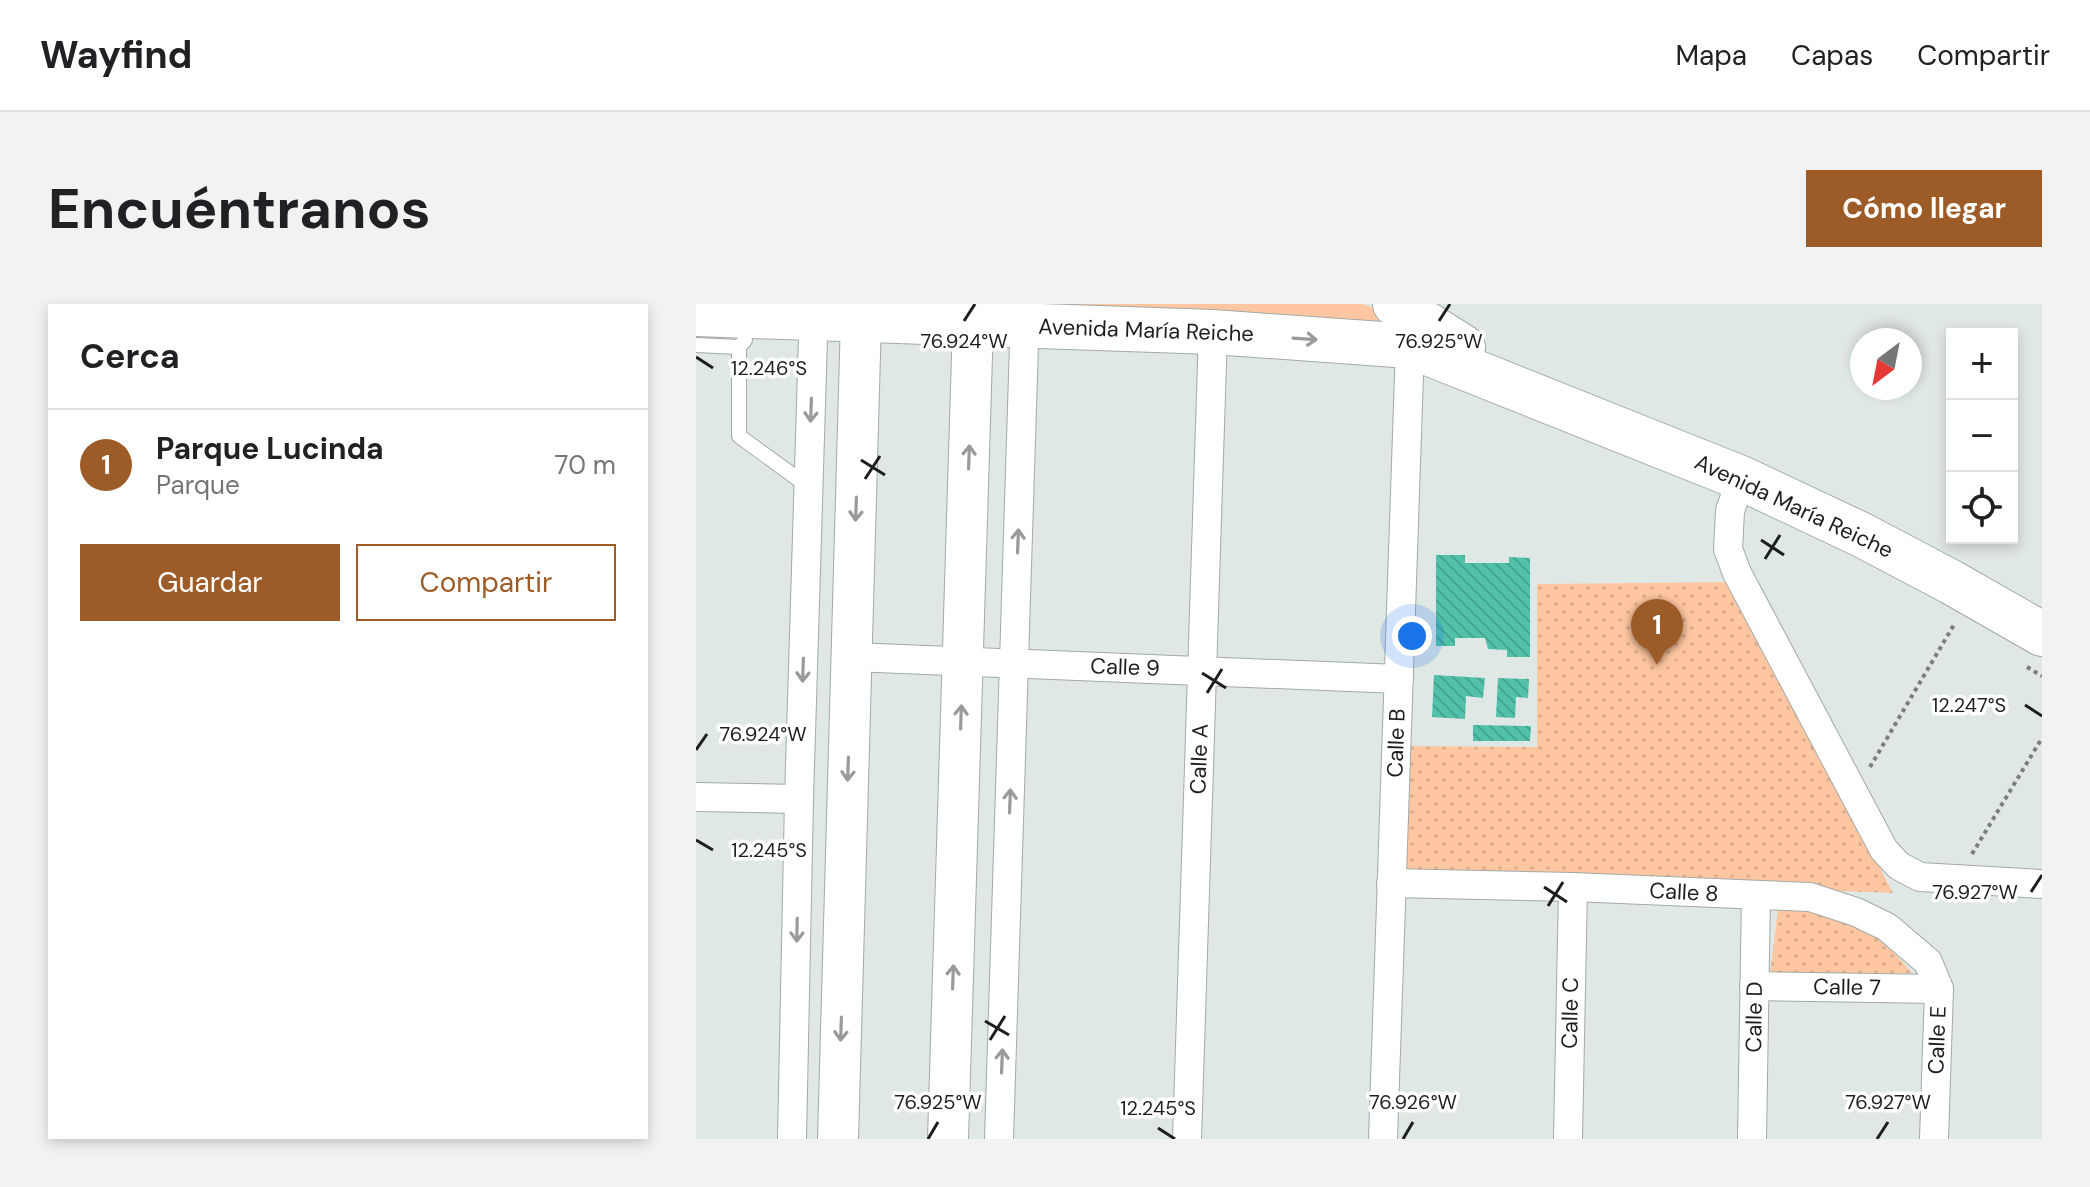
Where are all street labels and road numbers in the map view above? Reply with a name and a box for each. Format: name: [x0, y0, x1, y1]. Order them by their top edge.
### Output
street label: Avenida María Reiche: [1038, 312, 1254, 348]
street label: Avenida María Reiche: [1690, 447, 1898, 565]
street label: Calle 9: [1090, 651, 1160, 683]
street label: Calle B: [1380, 708, 1412, 778]
street label: Calle A: [1183, 723, 1215, 795]
street label: Calle 8: [1649, 876, 1719, 908]
street label: Calle 7: [1813, 972, 1881, 1002]
street label: Calle C: [1555, 977, 1585, 1049]
street label: Calle D: [1739, 981, 1769, 1053]
street label: Calle E: [1921, 1005, 1953, 1075]

